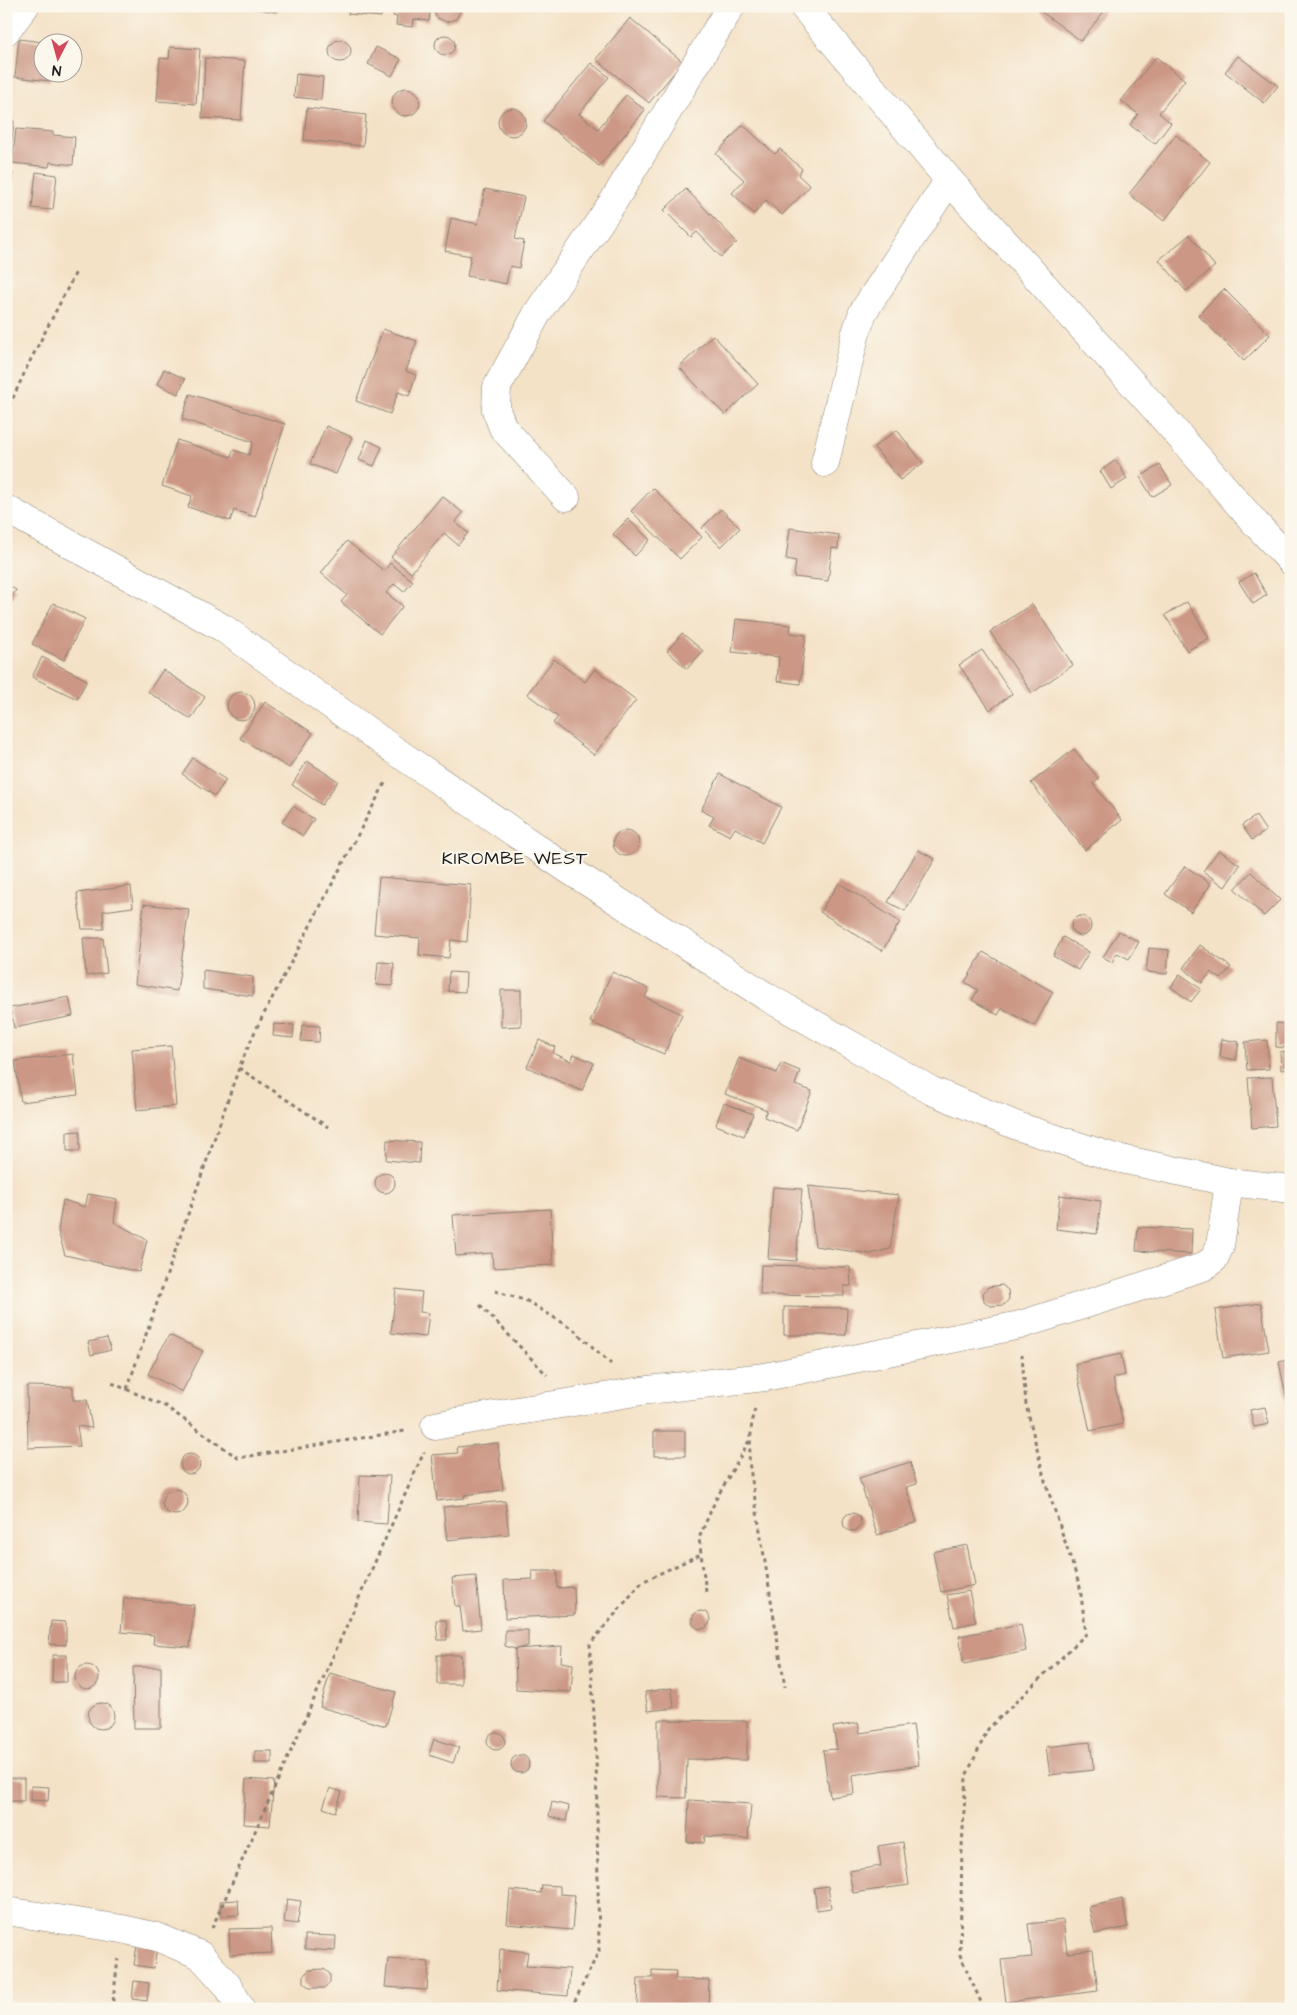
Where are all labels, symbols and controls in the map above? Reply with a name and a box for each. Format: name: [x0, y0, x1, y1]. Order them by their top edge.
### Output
north arrow: [32, 32, 82, 82]
text: N: [51, 60, 62, 80]
district label: KIROMBE WEST: [442, 846, 588, 871]

